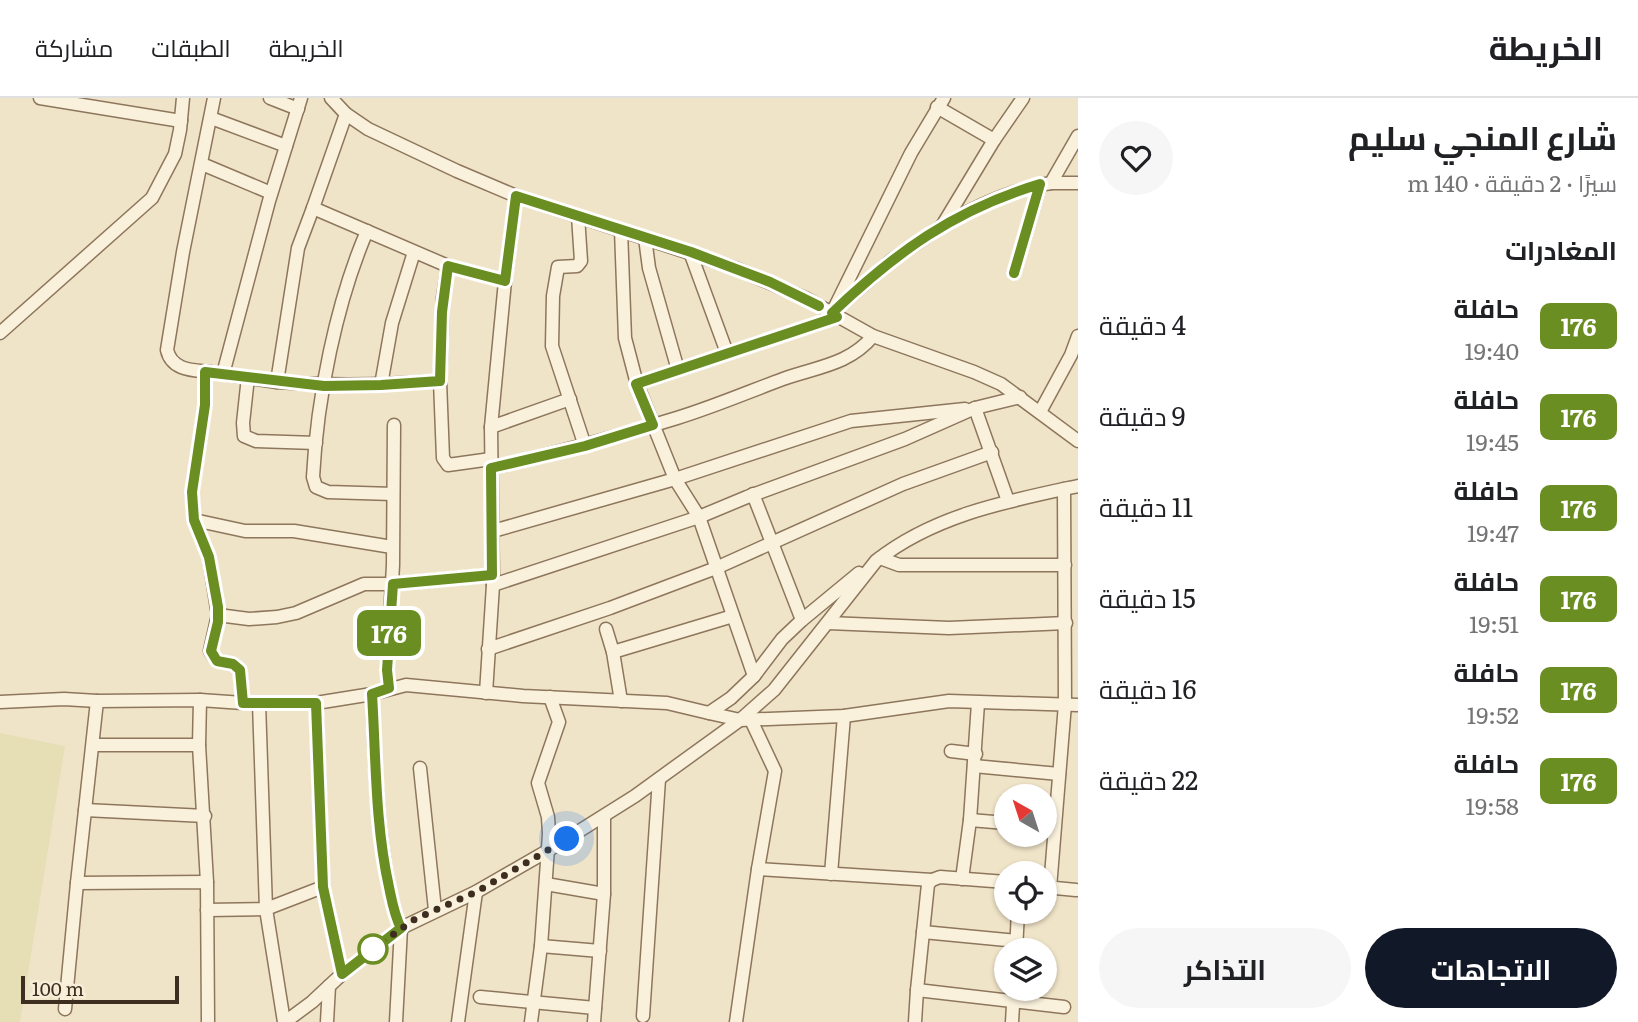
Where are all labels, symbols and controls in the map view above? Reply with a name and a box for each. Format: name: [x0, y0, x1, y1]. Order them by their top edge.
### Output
text: الخريطة: [1489, 21, 1603, 70]
text: مشاركة: [35, 29, 113, 64]
text: الطبقات: [151, 29, 231, 64]
text: الخريطة: [269, 29, 344, 64]
text: شارع المنجي سليم: [1348, 111, 1617, 160]
button: heart: [1099, 121, 1173, 195]
text: سيرًا · 2 دقيقة · 140 m: [1407, 165, 1617, 199]
text: المغادرات: [1505, 229, 1617, 268]
text: حافلة: [1454, 287, 1519, 326]
text: 4 دقيقة: [1099, 304, 1186, 343]
text: 176: [1561, 308, 1596, 343]
text: 19:40: [1464, 333, 1519, 367]
text: حافلة: [1454, 378, 1519, 417]
text: 9 دقيقة: [1099, 395, 1185, 434]
text: 176: [1561, 399, 1596, 434]
text: 19:45: [1466, 424, 1519, 458]
text: حافلة: [1454, 469, 1519, 508]
text: 11 دقيقة: [1099, 486, 1193, 525]
text: 176: [1561, 490, 1596, 525]
text: 19:47: [1467, 515, 1519, 549]
text: حافلة: [1454, 560, 1519, 599]
text: 15 دقيقة: [1099, 577, 1196, 616]
text: 176: [1561, 581, 1596, 616]
text: 19:51: [1469, 606, 1519, 640]
line badge: 176: [349, 610, 429, 656]
text: 176: [371, 615, 407, 650]
text: حافلة: [1454, 651, 1519, 690]
text: 16 دقيقة: [1099, 668, 1196, 707]
text: 176: [1561, 672, 1596, 707]
text: 19:52: [1467, 697, 1519, 731]
text: حافلة: [1454, 742, 1519, 781]
text: 22 دقيقة: [1099, 759, 1198, 798]
text: 176: [1561, 763, 1596, 798]
north arrow: [994, 784, 1057, 847]
map controls: [994, 784, 1057, 1001]
text: 19:58: [1466, 788, 1519, 822]
your location: [549, 821, 584, 856]
button: locate: [994, 861, 1057, 924]
button: التذاكر: [1099, 928, 1351, 1008]
button: الاتجاهات: [1365, 928, 1617, 1008]
unlabelled marker: [358, 934, 388, 964]
button: layers: [994, 938, 1057, 1001]
scale bar: [21, 973, 178, 1005]
text: 100 m: [32, 974, 84, 1002]

